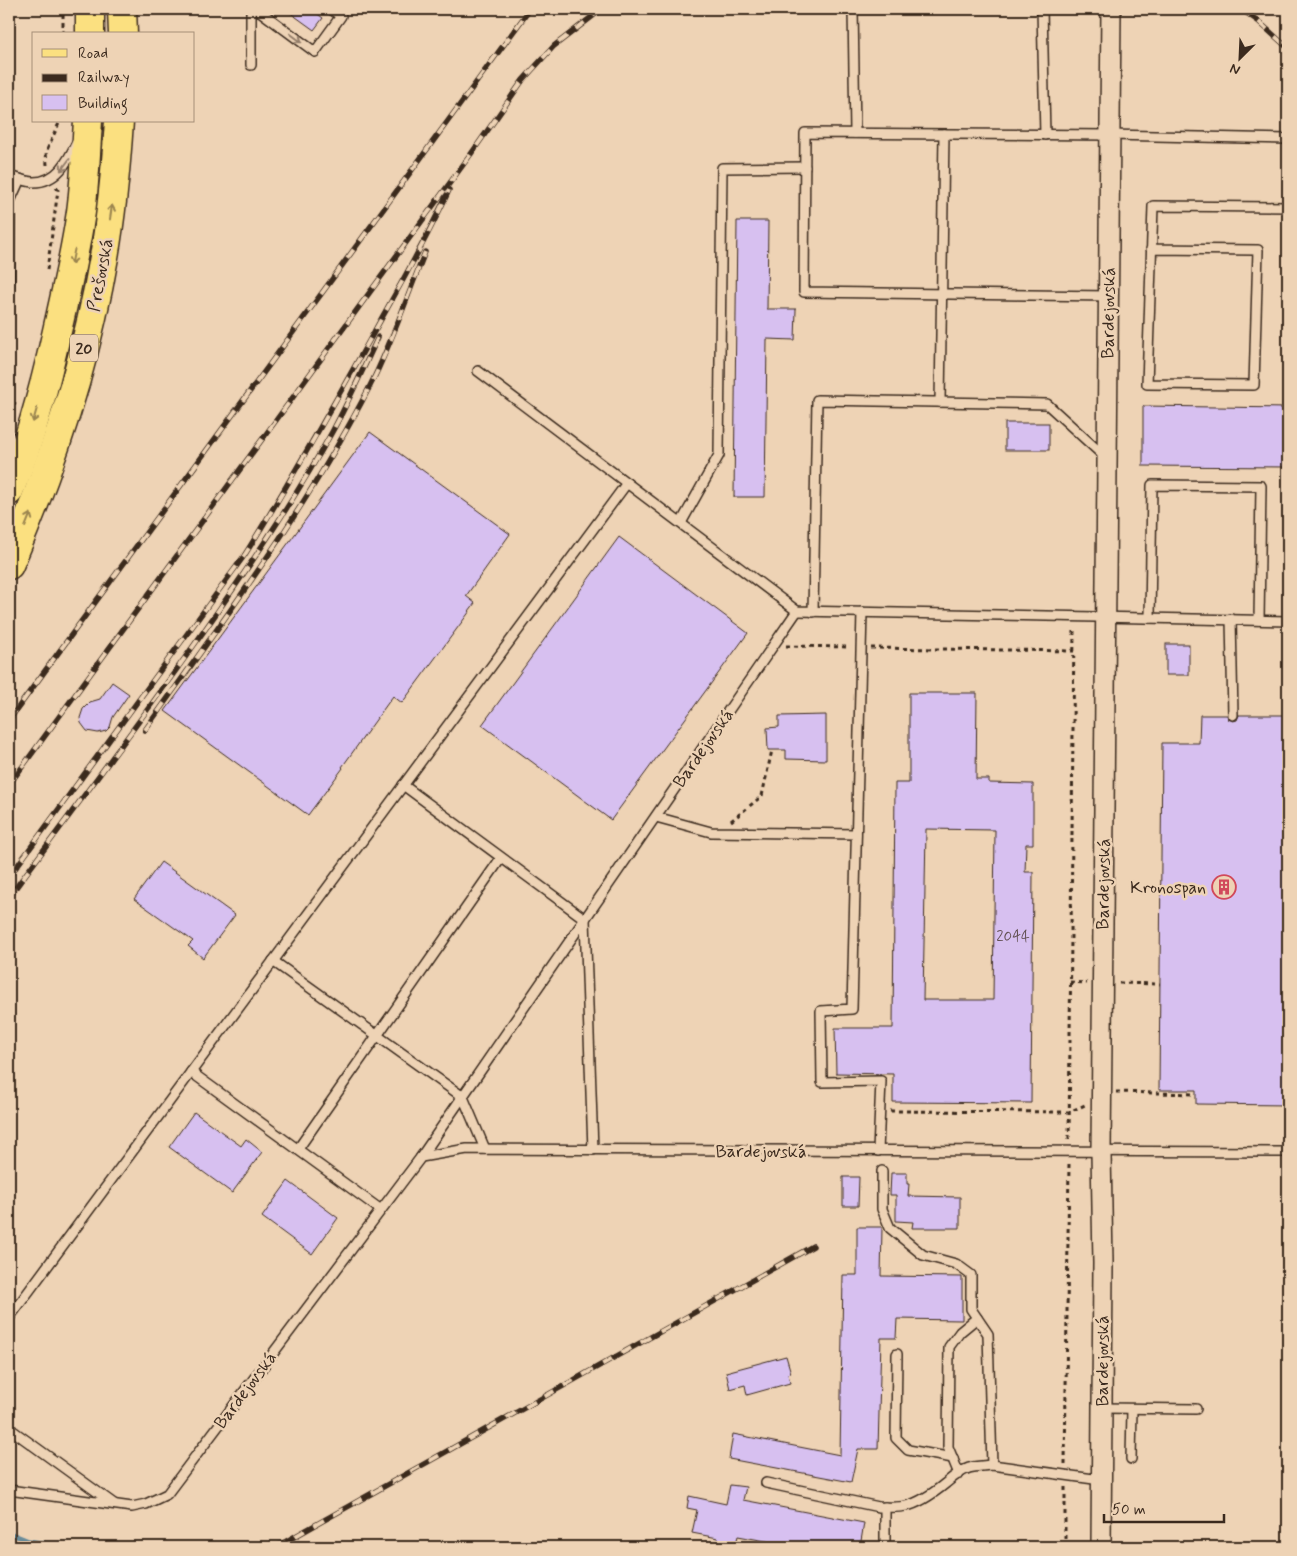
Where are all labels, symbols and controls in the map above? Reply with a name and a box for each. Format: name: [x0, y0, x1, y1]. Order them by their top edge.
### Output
legend: [32, 32, 195, 122]
north arrow: [1214, 32, 1264, 82]
one-way arrow: [289, 33, 303, 43]
text: Road: [78, 44, 108, 64]
text: N: [1227, 59, 1243, 79]
text: Railway: [78, 68, 130, 88]
text: Building: [78, 94, 128, 115]
one-way arrow: [59, 158, 70, 171]
one-way arrow: [106, 204, 116, 220]
street label: Prešovská: [82, 237, 120, 314]
one-way arrow: [68, 248, 78, 264]
street label: Bardejovská: [1096, 267, 1122, 359]
road number: 20: [70, 334, 98, 362]
one-way arrow: [30, 406, 40, 422]
one-way arrow: [24, 513, 33, 528]
street label: Bardejovská: [668, 704, 740, 793]
street label: Bardejovská: [1091, 838, 1117, 930]
building icon: Kronospan: [1211, 874, 1237, 900]
place label: Kronospan: [1130, 876, 1206, 900]
house number: 2044: [996, 927, 1030, 947]
street label: Bardejovská: [715, 1140, 807, 1164]
street label: Bardejovská: [1091, 1315, 1115, 1407]
street label: Bardejovská: [209, 1347, 283, 1434]
scale bar: [1104, 1491, 1224, 1523]
text: 50 m: [1112, 1500, 1146, 1520]

